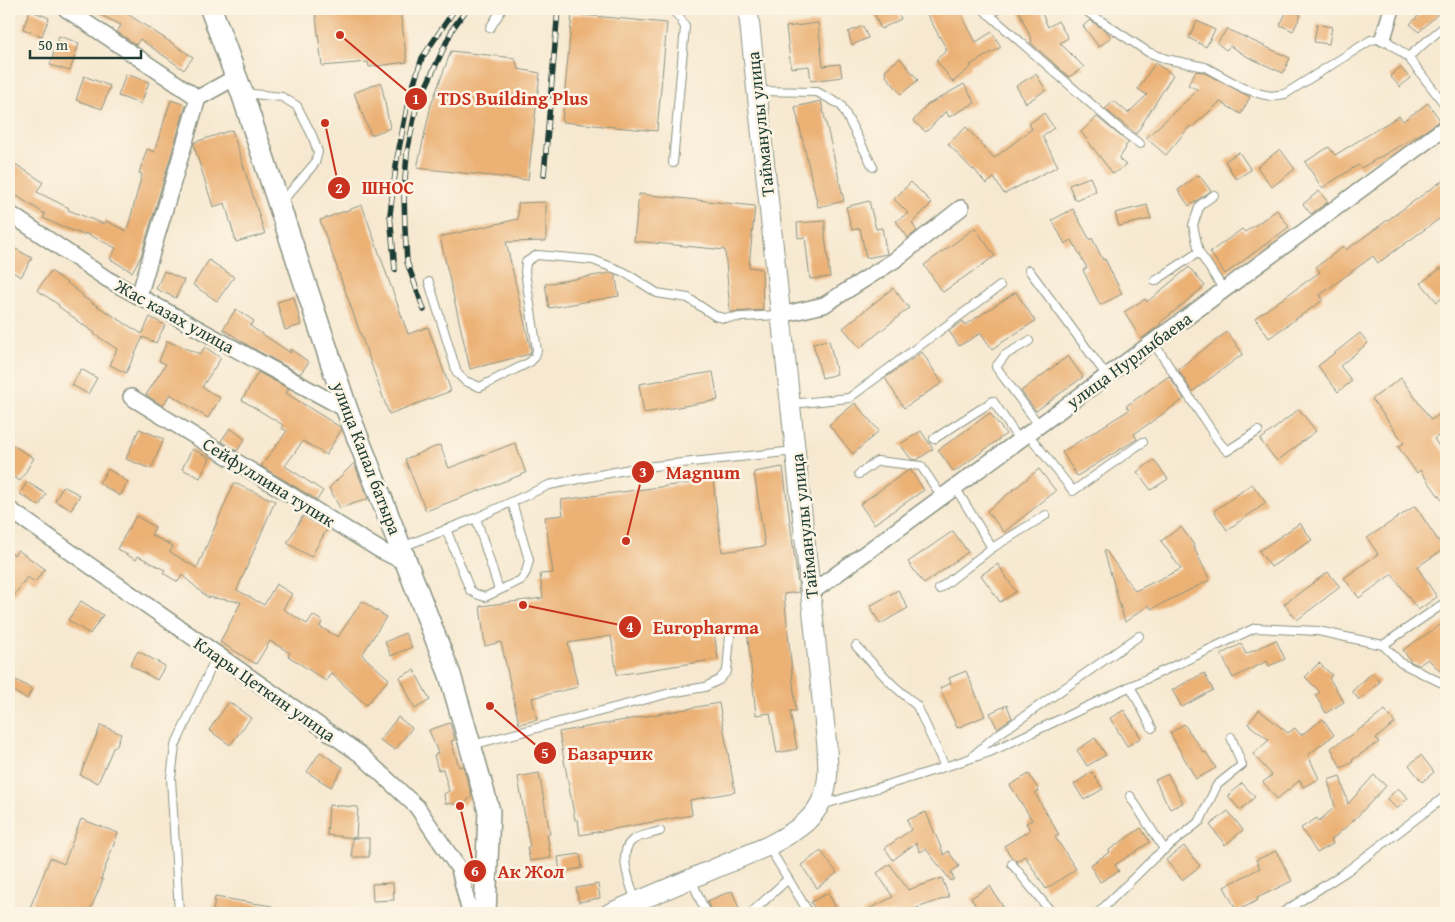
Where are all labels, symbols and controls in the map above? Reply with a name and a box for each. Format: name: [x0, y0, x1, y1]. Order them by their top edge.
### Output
scale bar: [30, 28, 141, 60]
text: 50 m: [38, 34, 69, 55]
street label: Тайманулы улица: [739, 50, 781, 198]
callout: TDS Building Plus: [403, 82, 598, 116]
text: TDS Building Plus: [438, 84, 588, 112]
text: 1: [412, 88, 420, 109]
callout: ШНОС: [327, 171, 424, 205]
text: ШНОС: [362, 173, 414, 201]
text: 2: [335, 177, 343, 198]
street label: Жас казах улица: [110, 272, 240, 360]
street label: улица Нурлыбаева: [1060, 305, 1198, 415]
street label: улица Капал батыра: [325, 377, 409, 539]
street label: Сейфуллина тупик: [197, 430, 341, 534]
street label: Тайманулы улица: [783, 452, 825, 600]
callout: Magnum: [630, 455, 750, 489]
text: Magnum: [666, 458, 741, 486]
text: 3: [639, 461, 647, 482]
callout: Europharma: [618, 610, 769, 644]
text: Europharma: [653, 613, 759, 641]
text: 4: [626, 616, 634, 637]
street label: Клары Цеткин улица: [189, 630, 342, 748]
callout: Базарчик: [532, 736, 662, 770]
text: Базарчик: [567, 739, 653, 767]
text: 5: [541, 742, 549, 763]
callout: Ак Жол: [463, 854, 575, 888]
text: Ак Жол: [498, 857, 564, 885]
text: 6: [471, 860, 479, 881]

